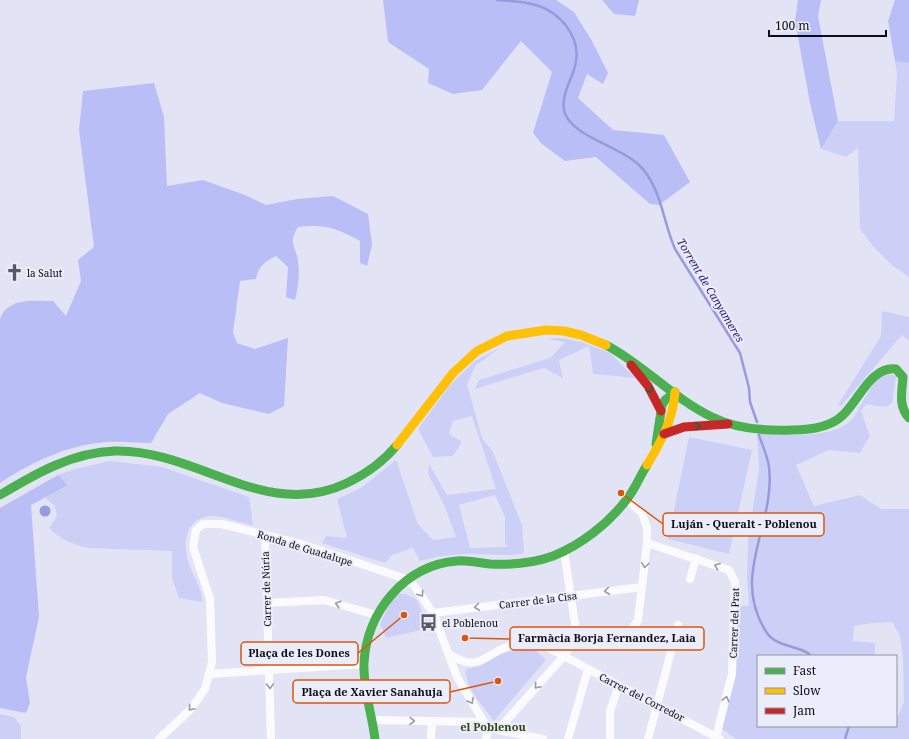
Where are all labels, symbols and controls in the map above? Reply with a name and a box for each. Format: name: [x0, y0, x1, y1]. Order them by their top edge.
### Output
scale bar: [769, 12, 886, 38]
text: 100 m: [775, 17, 810, 34]
water label: Torrent de Canyameres: [674, 235, 748, 345]
church icon: la Salut: [4, 263, 24, 283]
place label: la Salut: [27, 266, 63, 280]
one-way arrow: [645, 386, 653, 393]
one-way arrow: [695, 422, 701, 430]
callout: Luján - Queralt - Poblenou: [663, 513, 824, 536]
text: Luján - Queralt - Poblenou: [671, 516, 818, 531]
street label: Ronda de Guadalupe: [256, 527, 354, 569]
street label: Carrer de Núria: [258, 551, 274, 627]
one-way arrow: [640, 562, 649, 568]
one-way arrow: [714, 562, 721, 570]
one-way arrow: [603, 586, 610, 595]
street label: Carrer del Prat: [726, 587, 742, 659]
street label: Carrer de la Cisa: [498, 588, 578, 612]
one-way arrow: [416, 590, 423, 597]
one-way arrow: [335, 600, 342, 609]
one-way arrow: [474, 602, 480, 611]
bus stop icon: el Poblenou: [419, 613, 439, 633]
place label: el Poblenou: [442, 616, 499, 630]
callout: Farmàcia Borja Fernandez, Laia: [510, 627, 704, 650]
text: Farmàcia Borja Fernandez, Laia: [518, 630, 696, 645]
callout: Plaça de les Dones: [241, 642, 358, 665]
text: Plaça de les Dones: [248, 645, 350, 660]
legend: [757, 655, 897, 727]
text: Fast: [793, 662, 816, 679]
street label: Carrer del Corredor: [597, 669, 687, 725]
callout: Plaça de Xavier Sanahuja: [293, 680, 450, 703]
one-way arrow: [534, 681, 542, 689]
text: Slow: [793, 682, 821, 699]
one-way arrow: [265, 683, 274, 689]
text: Plaça de Xavier Sanahuja: [301, 684, 443, 699]
one-way arrow: [721, 696, 729, 702]
one-way arrow: [466, 697, 473, 704]
text: Jam: [792, 702, 815, 719]
one-way arrow: [189, 703, 196, 710]
one-way arrow: [409, 717, 415, 725]
district label: el Poblenou: [460, 719, 526, 734]

